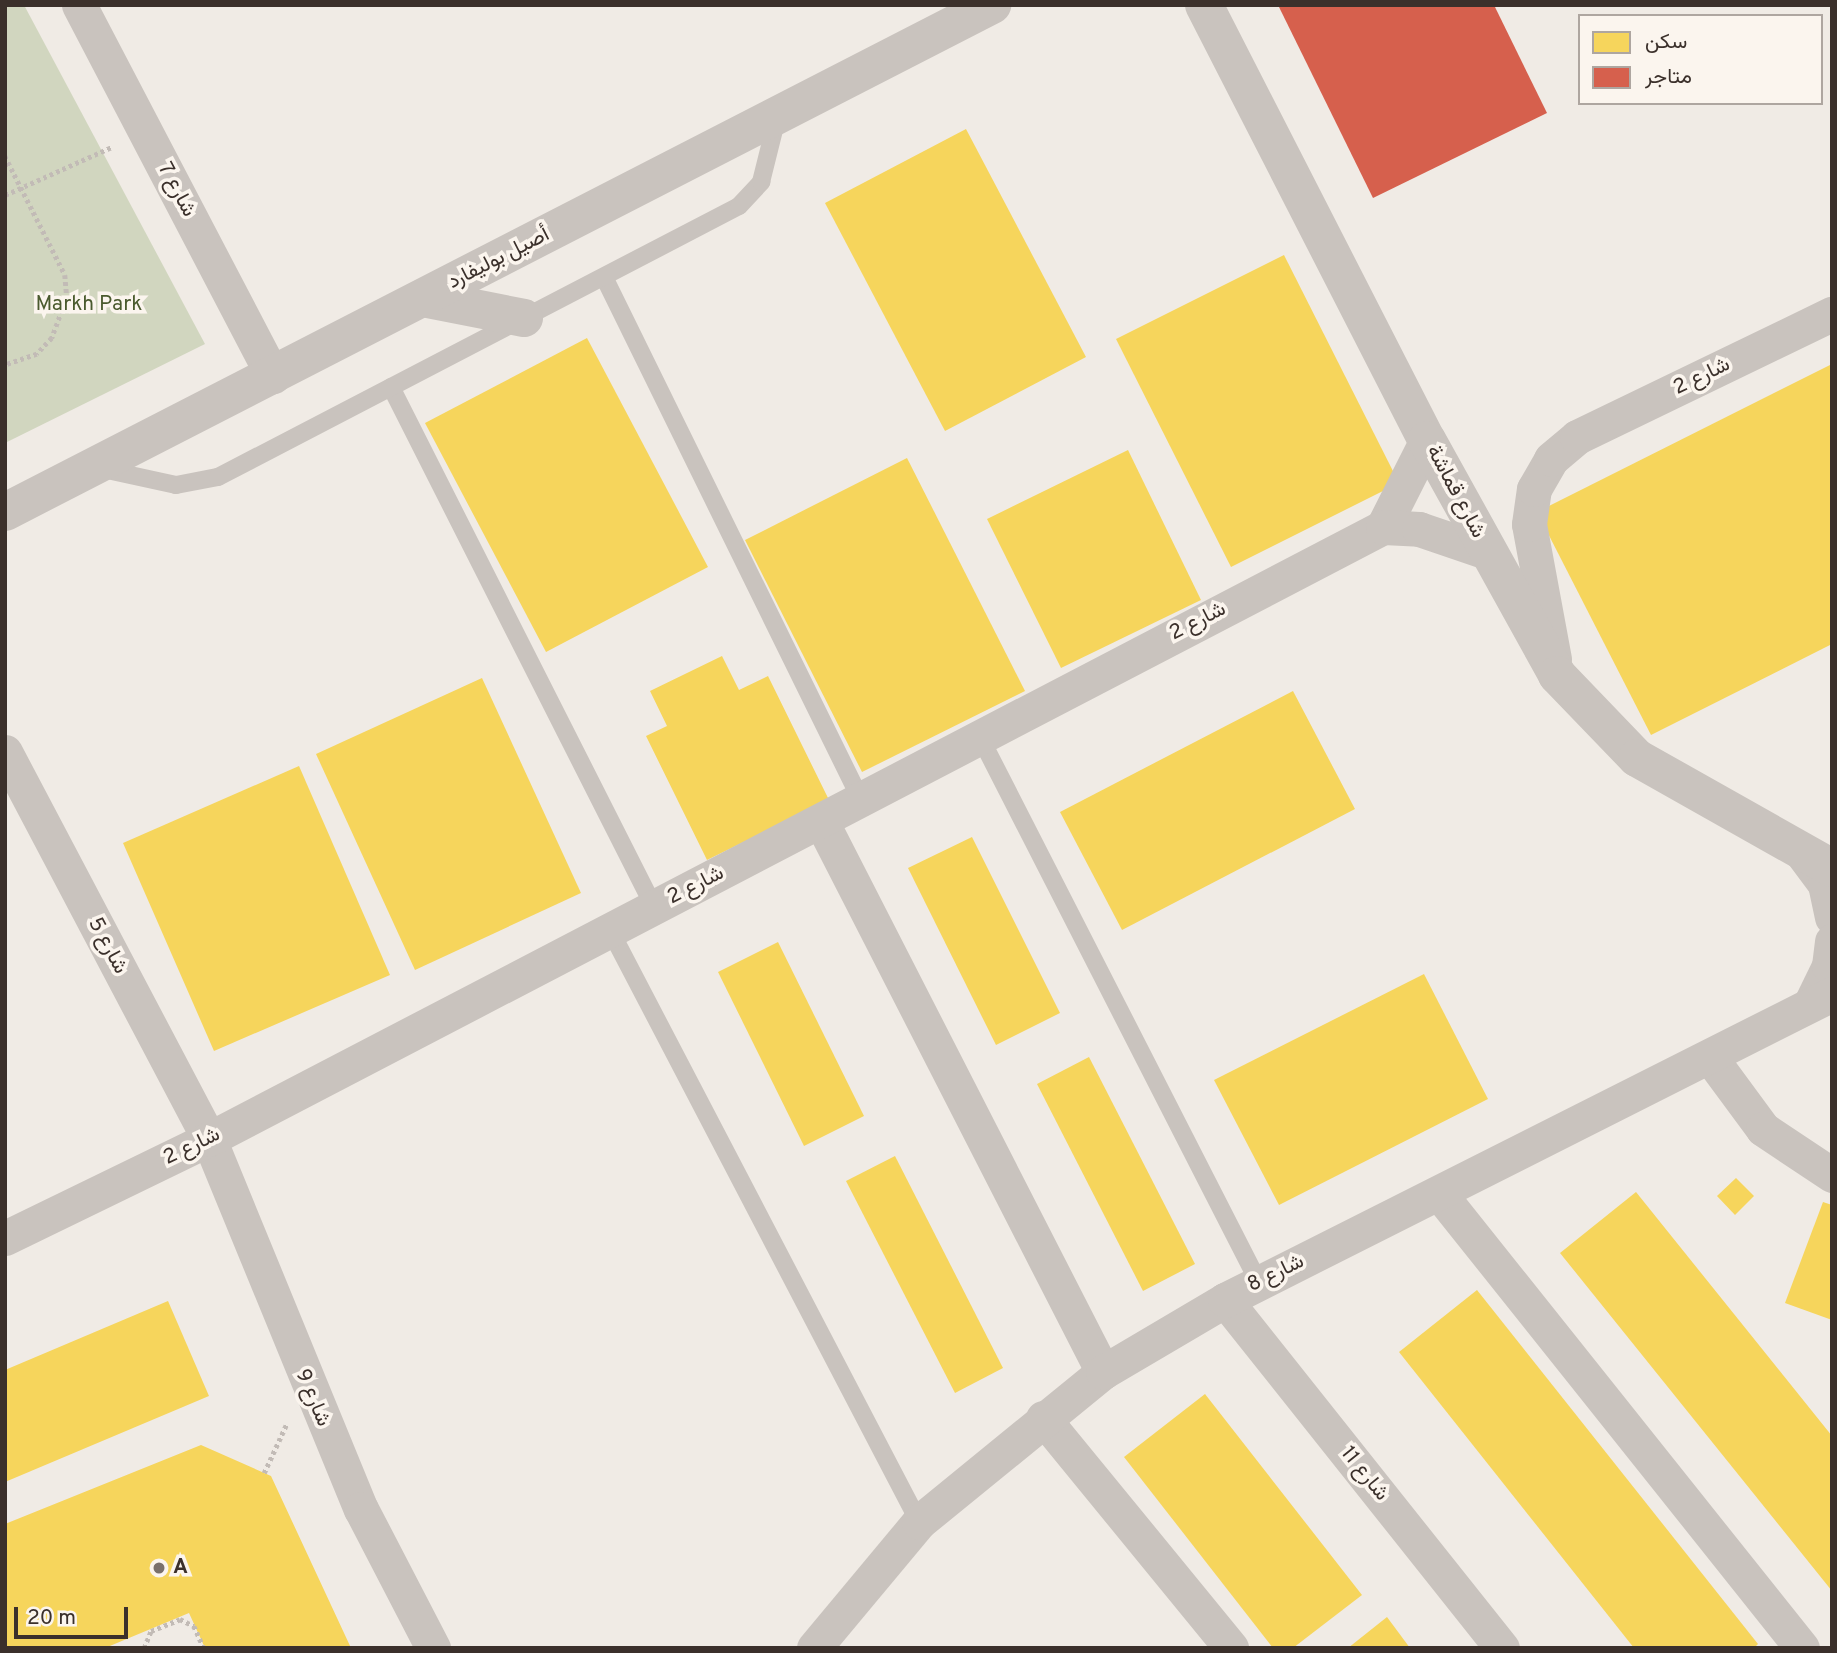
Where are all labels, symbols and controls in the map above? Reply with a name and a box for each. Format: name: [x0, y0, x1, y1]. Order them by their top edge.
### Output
legend: [1578, 14, 1823, 105]
text: سكن: [1645, 29, 1687, 56]
text: متاجر: [1645, 64, 1692, 91]
street label: شارع 7: [151, 158, 201, 222]
street label: أصيل بوليفارد: [444, 223, 554, 295]
park label: Markh Park: [36, 292, 142, 318]
street label: شارع 2: [1670, 353, 1734, 401]
street label: شارع قماشة: [1420, 441, 1490, 543]
street label: شارع 2: [1166, 597, 1230, 647]
street label: شارع 2: [664, 861, 728, 911]
street label: شارع 5: [82, 914, 132, 978]
street label: شارع 2: [160, 1123, 224, 1171]
street label: شارع 8: [1244, 1250, 1308, 1298]
street label: شارع 9: [289, 1366, 335, 1430]
street label: شارع 11: [1334, 1442, 1394, 1506]
place label: A: [173, 1555, 188, 1581]
marker: A: [151, 1560, 167, 1576]
scale bar: [18, 1594, 131, 1638]
text: 20 m: [27, 1605, 76, 1632]

